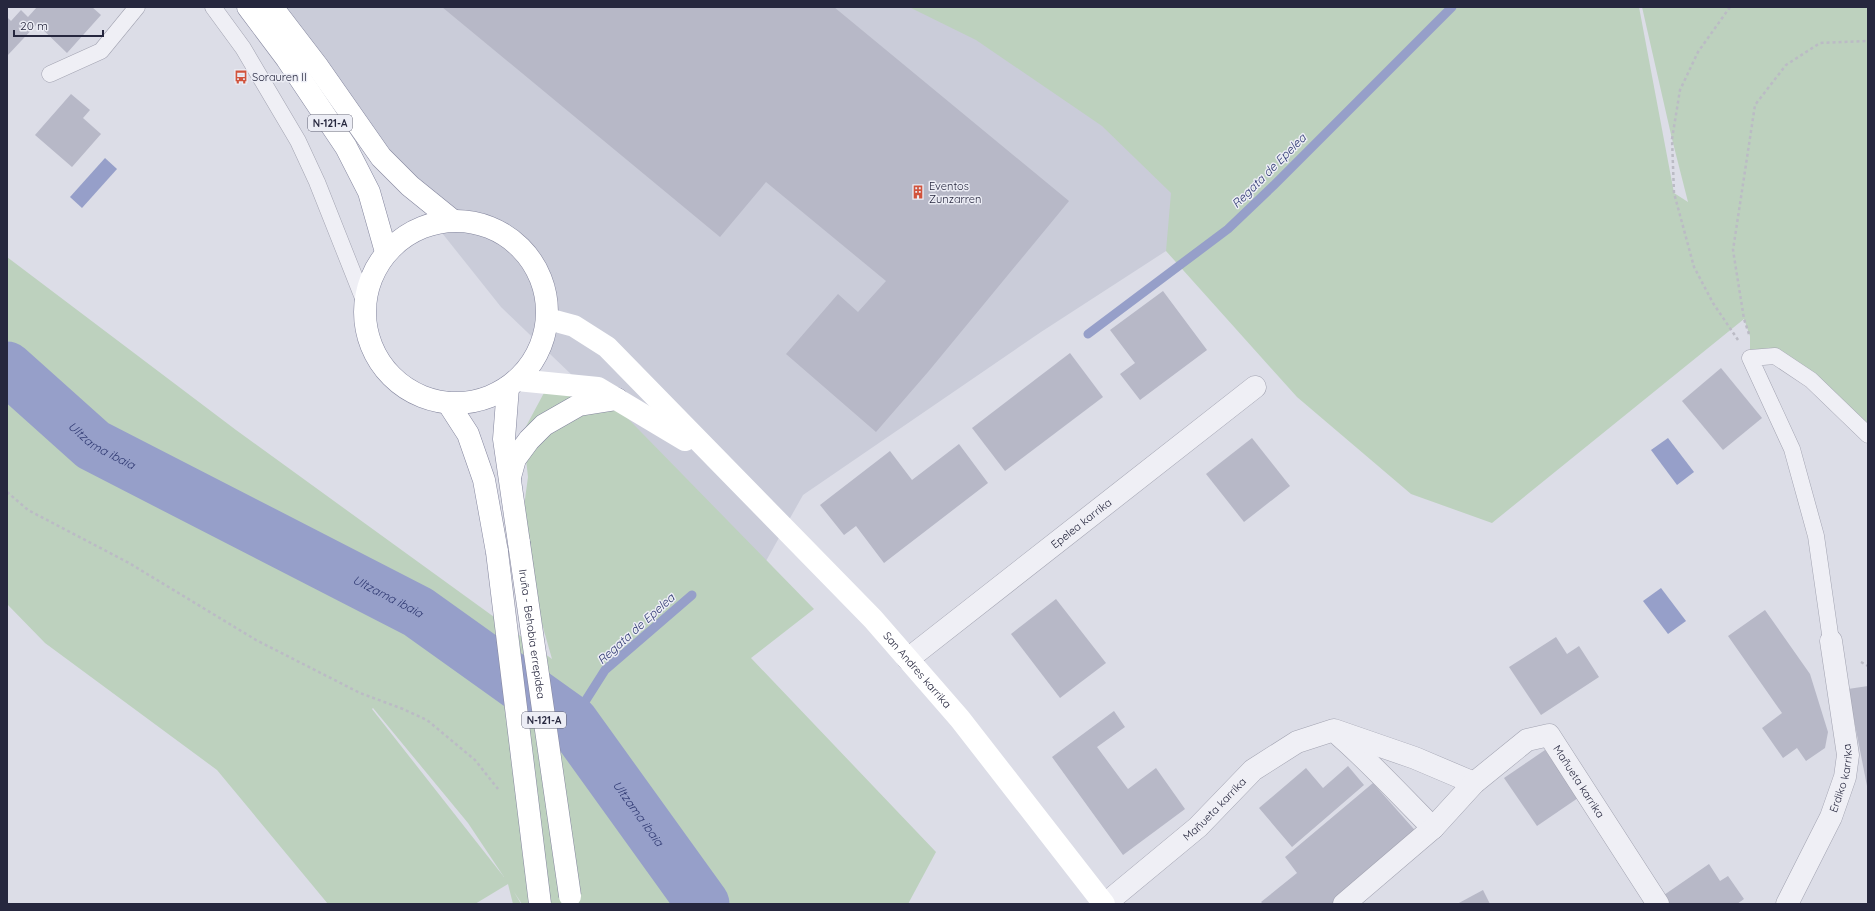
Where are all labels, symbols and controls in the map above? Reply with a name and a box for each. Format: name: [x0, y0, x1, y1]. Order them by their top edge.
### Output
scale bar: [14, 12, 103, 38]
text: 20 m: [20, 18, 48, 33]
bus stop icon: Sorauren II: [233, 69, 249, 85]
place label: Sorauren II: [252, 70, 307, 84]
road number: N-121-A: [308, 115, 352, 131]
water label: Regata de Epelea: [1228, 130, 1309, 211]
place label: Eventos Zunzarren: [929, 179, 981, 206]
building icon: Eventos Zunzarren: [910, 184, 926, 200]
water label: Ultzama ibaia: [65, 418, 138, 473]
street label: Epelea karrika: [1048, 495, 1114, 551]
street label: Iruña - Behobia errepidea: [516, 568, 548, 700]
water label: Ultzama ibaia: [351, 572, 427, 621]
water label: Regata de Epelea: [594, 589, 678, 667]
street label: San Andres karrika: [880, 629, 954, 711]
road number: N-121-A: [522, 712, 566, 728]
street label: Mañueta karrika: [1550, 742, 1608, 821]
street label: Erdiko karrika: [1826, 743, 1855, 814]
street label: Mañueta karrika: [1180, 774, 1249, 844]
water label: Ultzama ibaia: [610, 778, 667, 850]

